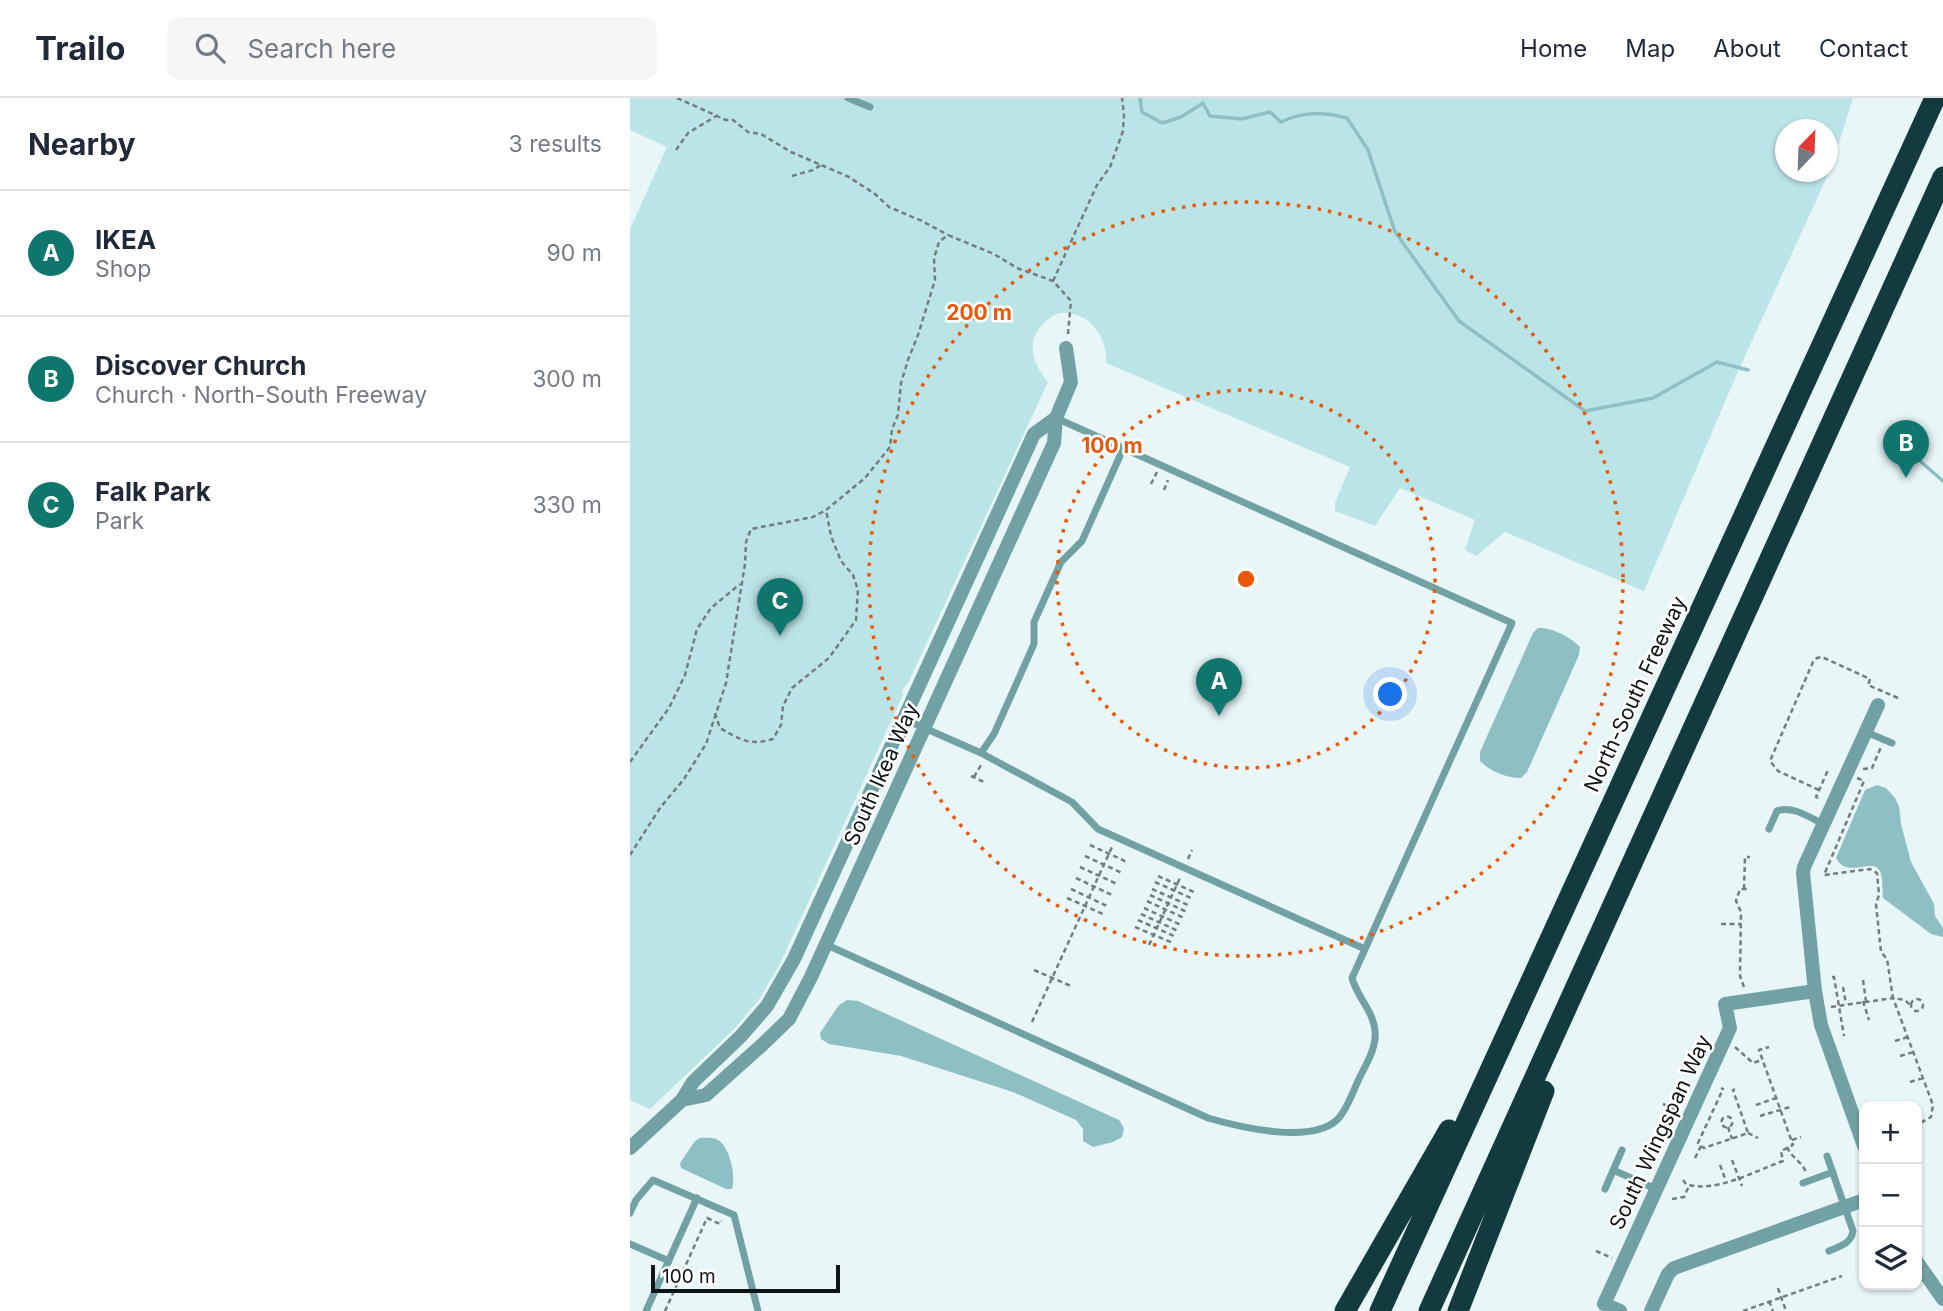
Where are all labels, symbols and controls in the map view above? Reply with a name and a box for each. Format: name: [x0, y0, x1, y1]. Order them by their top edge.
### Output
search box: [167, 17, 657, 80]
text: Trailo: [35, 28, 125, 68]
icon: search: [191, 29, 229, 67]
text: Search here: [247, 33, 396, 64]
text: Home: [1520, 34, 1587, 63]
text: Map: [1625, 34, 1675, 63]
text: About: [1713, 34, 1781, 63]
text: Contact: [1819, 34, 1908, 63]
north arrow: [1775, 119, 1838, 182]
text: Nearby: [28, 126, 136, 162]
text: 3 results: [509, 130, 602, 158]
text: IKEA: [95, 224, 156, 255]
text: A: [42, 239, 60, 267]
text: 90 m: [547, 239, 602, 267]
text: Shop: [95, 255, 151, 283]
text: 200 m: [946, 300, 1012, 325]
text: Discover Church: [95, 350, 307, 381]
text: B: [43, 365, 59, 393]
text: 300 m: [532, 365, 602, 393]
text: Church · North-South Freeway: [95, 381, 427, 409]
pin: B: [1883, 420, 1929, 478]
text: 100 m: [1081, 433, 1143, 458]
text: Falk Park: [95, 476, 211, 507]
text: C: [42, 491, 60, 519]
text: 330 m: [532, 491, 602, 519]
text: Park: [95, 507, 144, 535]
centre of rings: [1234, 567, 1258, 591]
pin: C: [757, 578, 803, 636]
street label: North-South Freeway: [1579, 592, 1691, 796]
pin: A: [1196, 658, 1242, 716]
your location: [1373, 677, 1407, 711]
street label: South Ikea Way: [838, 699, 924, 849]
street label: South Wingspan Way: [1604, 1031, 1716, 1233]
map controls: [1859, 1101, 1922, 1290]
button: +: [1859, 1101, 1922, 1164]
button: −: [1859, 1164, 1922, 1227]
button: layers: [1859, 1227, 1922, 1290]
scale bar: [651, 1262, 840, 1294]
text: 100 m: [662, 1265, 716, 1288]

